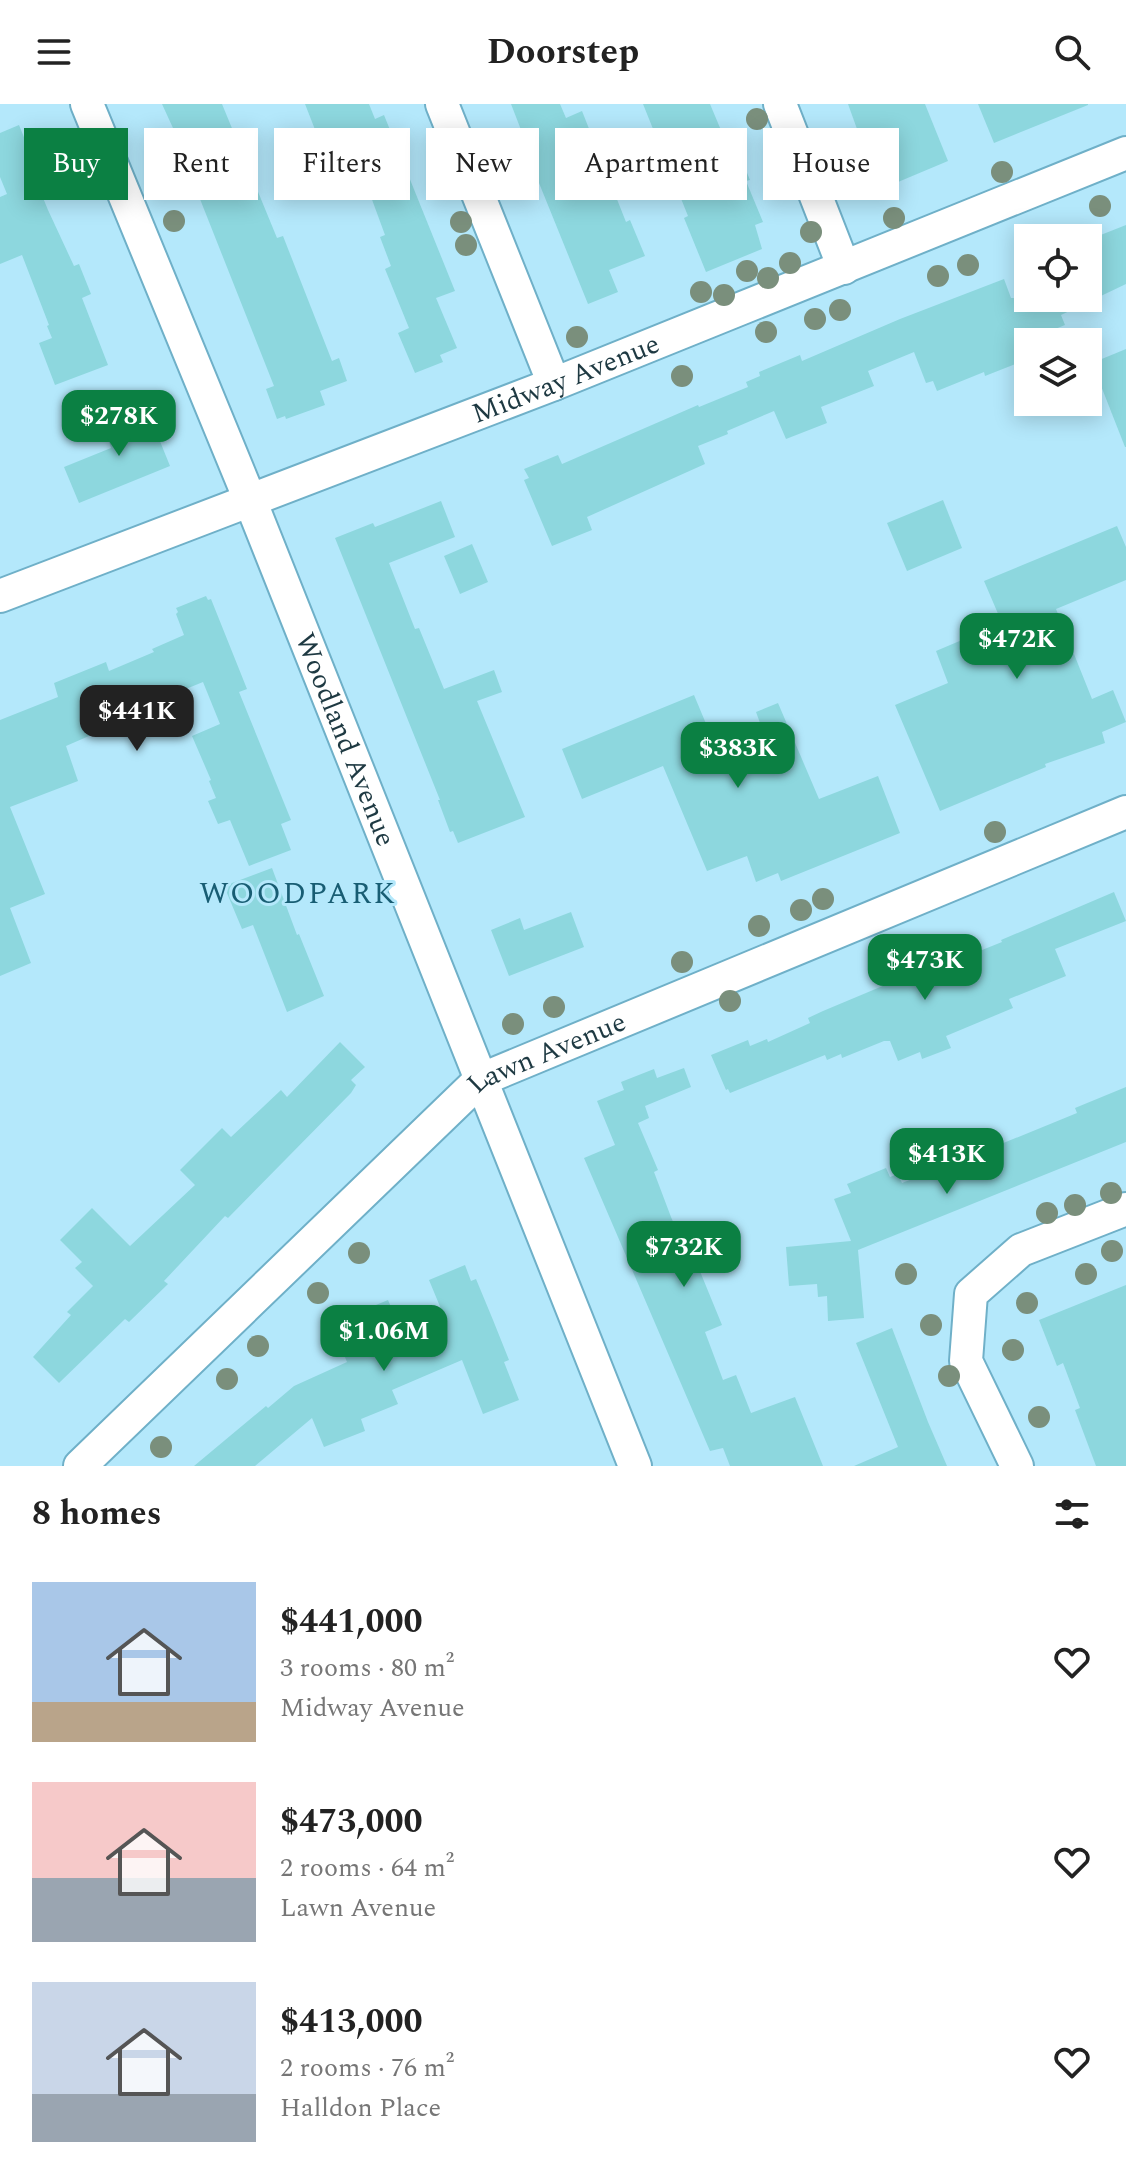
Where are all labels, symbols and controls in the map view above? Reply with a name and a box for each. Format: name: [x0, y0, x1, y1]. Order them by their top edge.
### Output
text: Doorstep: [487, 25, 639, 80]
icon: menu: [32, 30, 76, 74]
icon: search: [1050, 30, 1094, 74]
chip: Buy: [24, 128, 128, 200]
chip: Rent: [144, 128, 258, 200]
chip: Filters: [274, 128, 410, 200]
chip: New: [426, 128, 539, 200]
chip: Apartment: [555, 128, 747, 200]
chip: House: [763, 128, 899, 200]
map controls: [1014, 224, 1102, 416]
button: locate: [1014, 224, 1102, 312]
street label: Midway Avenue: [465, 322, 666, 435]
button: layers: [1014, 328, 1102, 416]
pin: $278K: [63, 390, 175, 458]
text: $278K: [80, 396, 158, 436]
pin: $472K: [961, 613, 1073, 681]
text: $472K: [978, 619, 1056, 659]
street label: Woodland Avenue: [284, 626, 407, 853]
pin: $441K: [81, 685, 193, 753]
text: $441K: [98, 691, 176, 731]
pin: $383K: [682, 722, 794, 790]
text: $383K: [699, 728, 777, 768]
district label: WOODPARK: [199, 871, 397, 917]
pin: $473K: [869, 934, 981, 1002]
text: $473K: [886, 940, 964, 980]
street label: Lawn Avenue: [456, 1000, 633, 1104]
pin: $413K: [891, 1128, 1003, 1196]
text: $413K: [908, 1134, 986, 1174]
pin: $732K: [628, 1221, 740, 1289]
text: $732K: [645, 1227, 723, 1267]
pin: $1.06M: [319, 1305, 449, 1373]
text: $1.06M: [338, 1311, 430, 1351]
text: 8 homes: [32, 1488, 162, 1540]
icon: filters: [1050, 1492, 1094, 1536]
text: $441,000: [280, 1596, 423, 1648]
icon: home: [96, 1614, 192, 1710]
icon: heart: [1050, 1640, 1094, 1684]
text: 3 rooms · 80 m²: [280, 1648, 454, 1688]
text: Midway Avenue: [280, 1688, 465, 1728]
text: $473,000: [280, 1796, 423, 1848]
icon: home: [96, 1814, 192, 1910]
icon: heart: [1050, 1840, 1094, 1884]
text: 2 rooms · 64 m²: [280, 1848, 454, 1888]
text: Lawn Avenue: [280, 1888, 436, 1928]
text: $413,000: [280, 1996, 423, 2048]
icon: home: [96, 2014, 192, 2110]
icon: heart: [1050, 2040, 1094, 2084]
text: 2 rooms · 76 m²: [280, 2048, 454, 2088]
text: Halldon Place: [280, 2088, 441, 2128]

